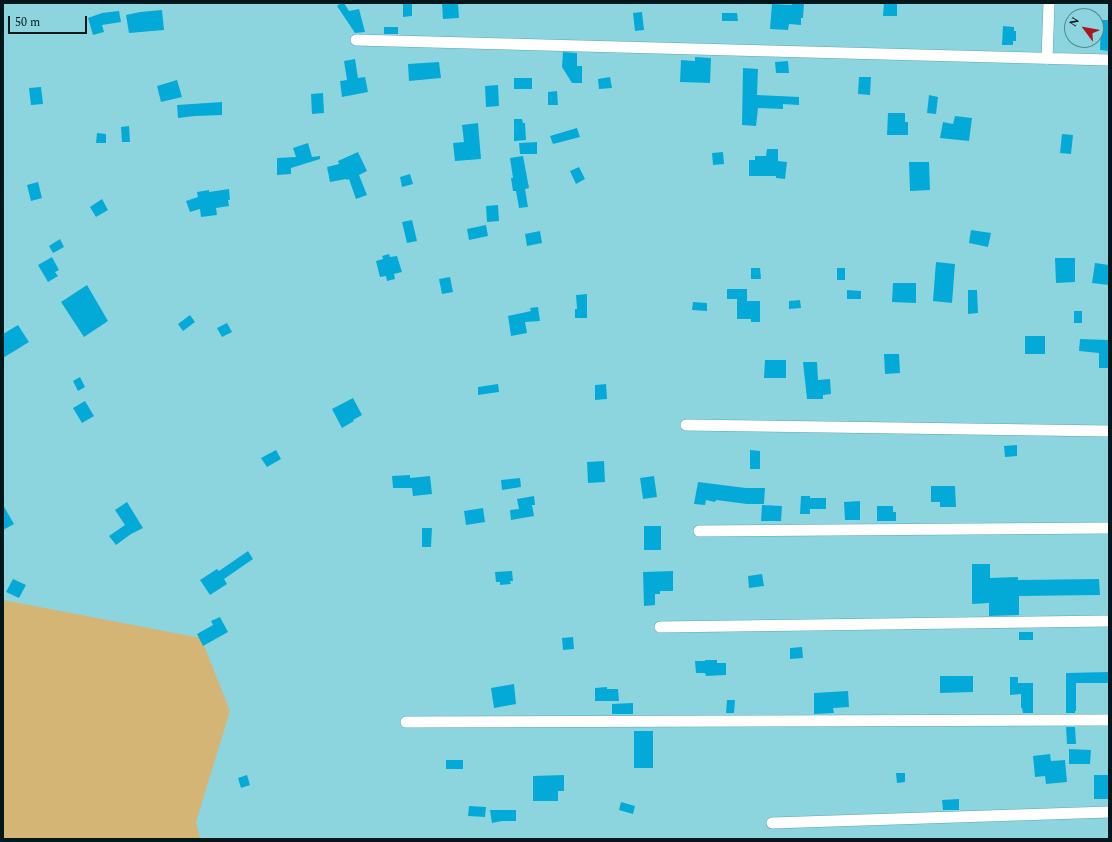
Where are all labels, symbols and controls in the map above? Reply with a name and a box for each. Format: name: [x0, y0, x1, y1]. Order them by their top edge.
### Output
scale bar: [10, 8, 89, 34]
north arrow: [1064, 8, 1104, 48]
text: 50 m: [15, 13, 40, 32]
text: N: [1065, 14, 1084, 30]

